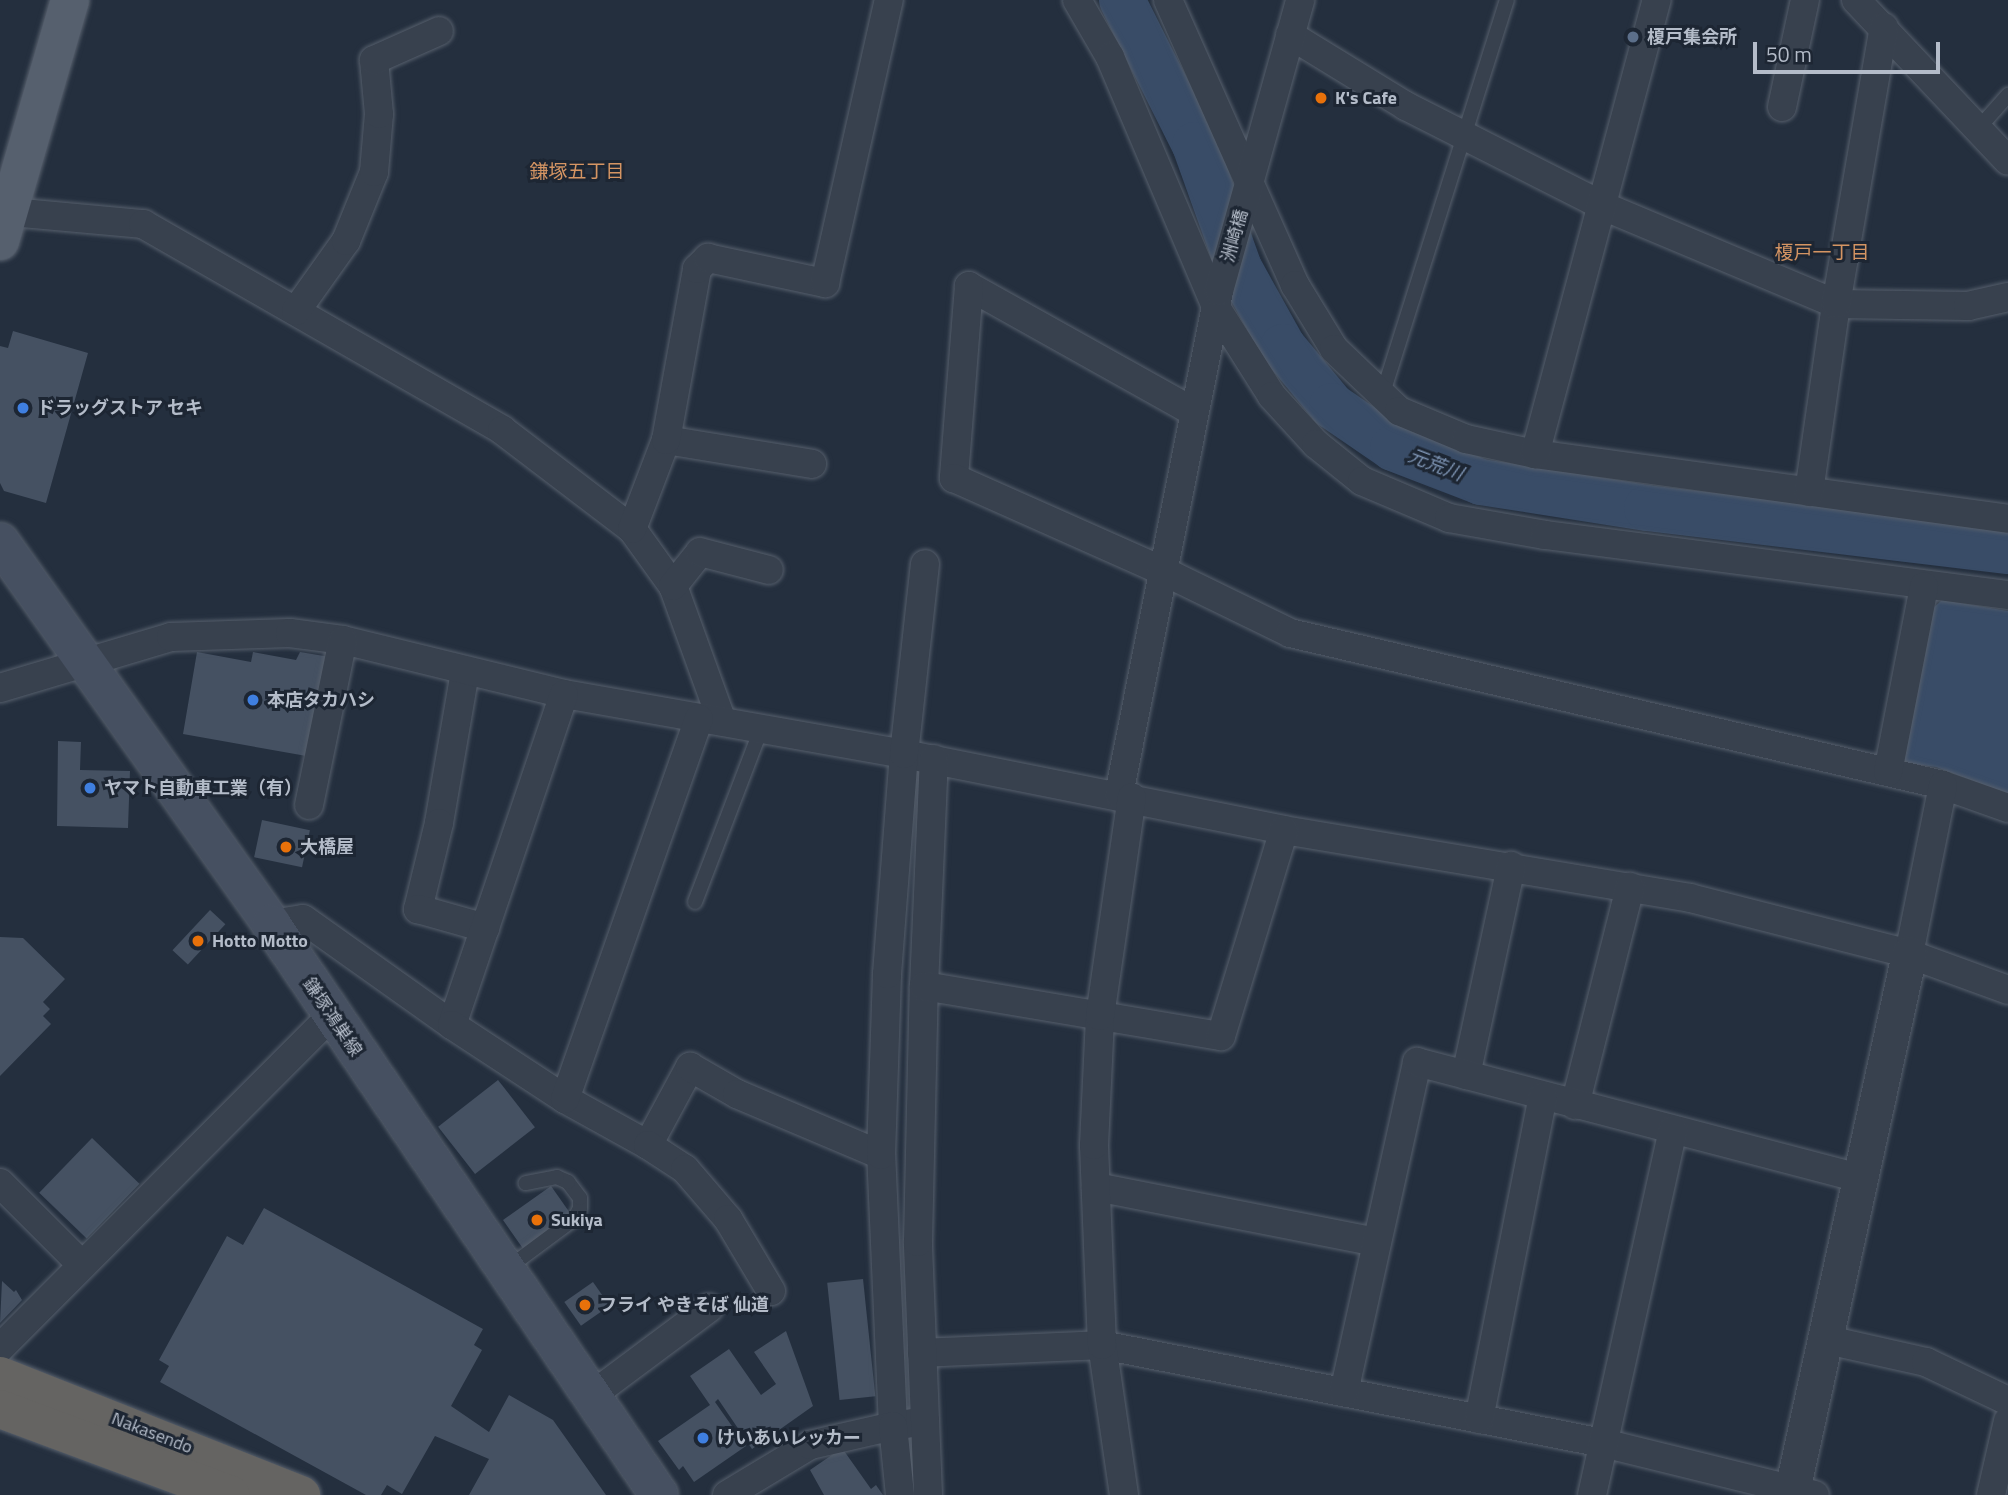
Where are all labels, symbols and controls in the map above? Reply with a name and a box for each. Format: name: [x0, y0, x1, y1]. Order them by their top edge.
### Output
place label: 榎戸集会所: [1647, 26, 1737, 48]
scale bar: [1756, 28, 1943, 72]
marker: 榎戸集会所: [1625, 29, 1641, 45]
text: 50 m: [1766, 38, 1812, 70]
place label: K's Cafe: [1335, 87, 1397, 109]
marker: K's Cafe: [1313, 90, 1329, 106]
district label: 鎌塚五丁目: [530, 160, 624, 182]
street label: 洲崎橋: [1217, 207, 1253, 265]
district label: 榎戸一丁目: [1775, 241, 1869, 263]
place label: ドラッグストア セキ: [37, 397, 203, 419]
marker: ドラッグストア セキ: [15, 400, 31, 416]
water label: 元荒川: [1405, 443, 1467, 485]
place label: 本店タカハシ: [267, 689, 375, 711]
marker: 本店タカハシ: [245, 692, 261, 708]
place label: ヤマト自動車工業（有）: [104, 777, 302, 799]
marker: ヤマト自動車工業（有）: [82, 780, 98, 796]
place label: 大橋屋: [300, 836, 354, 858]
marker: 大橋屋: [278, 839, 294, 855]
place label: Hotto Motto: [212, 930, 308, 952]
marker: Hotto Motto: [190, 933, 206, 949]
street label: 鎌塚鴻巣線: [298, 974, 366, 1060]
place label: Sukiya: [551, 1209, 603, 1231]
marker: Sukiya: [529, 1212, 545, 1228]
place label: フライ やきそば 仙道: [599, 1294, 769, 1316]
marker: フライ やきそば 仙道: [577, 1297, 593, 1313]
street label: Nakasendo: [108, 1408, 196, 1458]
place label: けいあいレッカー: [717, 1427, 861, 1449]
marker: けいあいレッカー: [695, 1430, 711, 1446]

